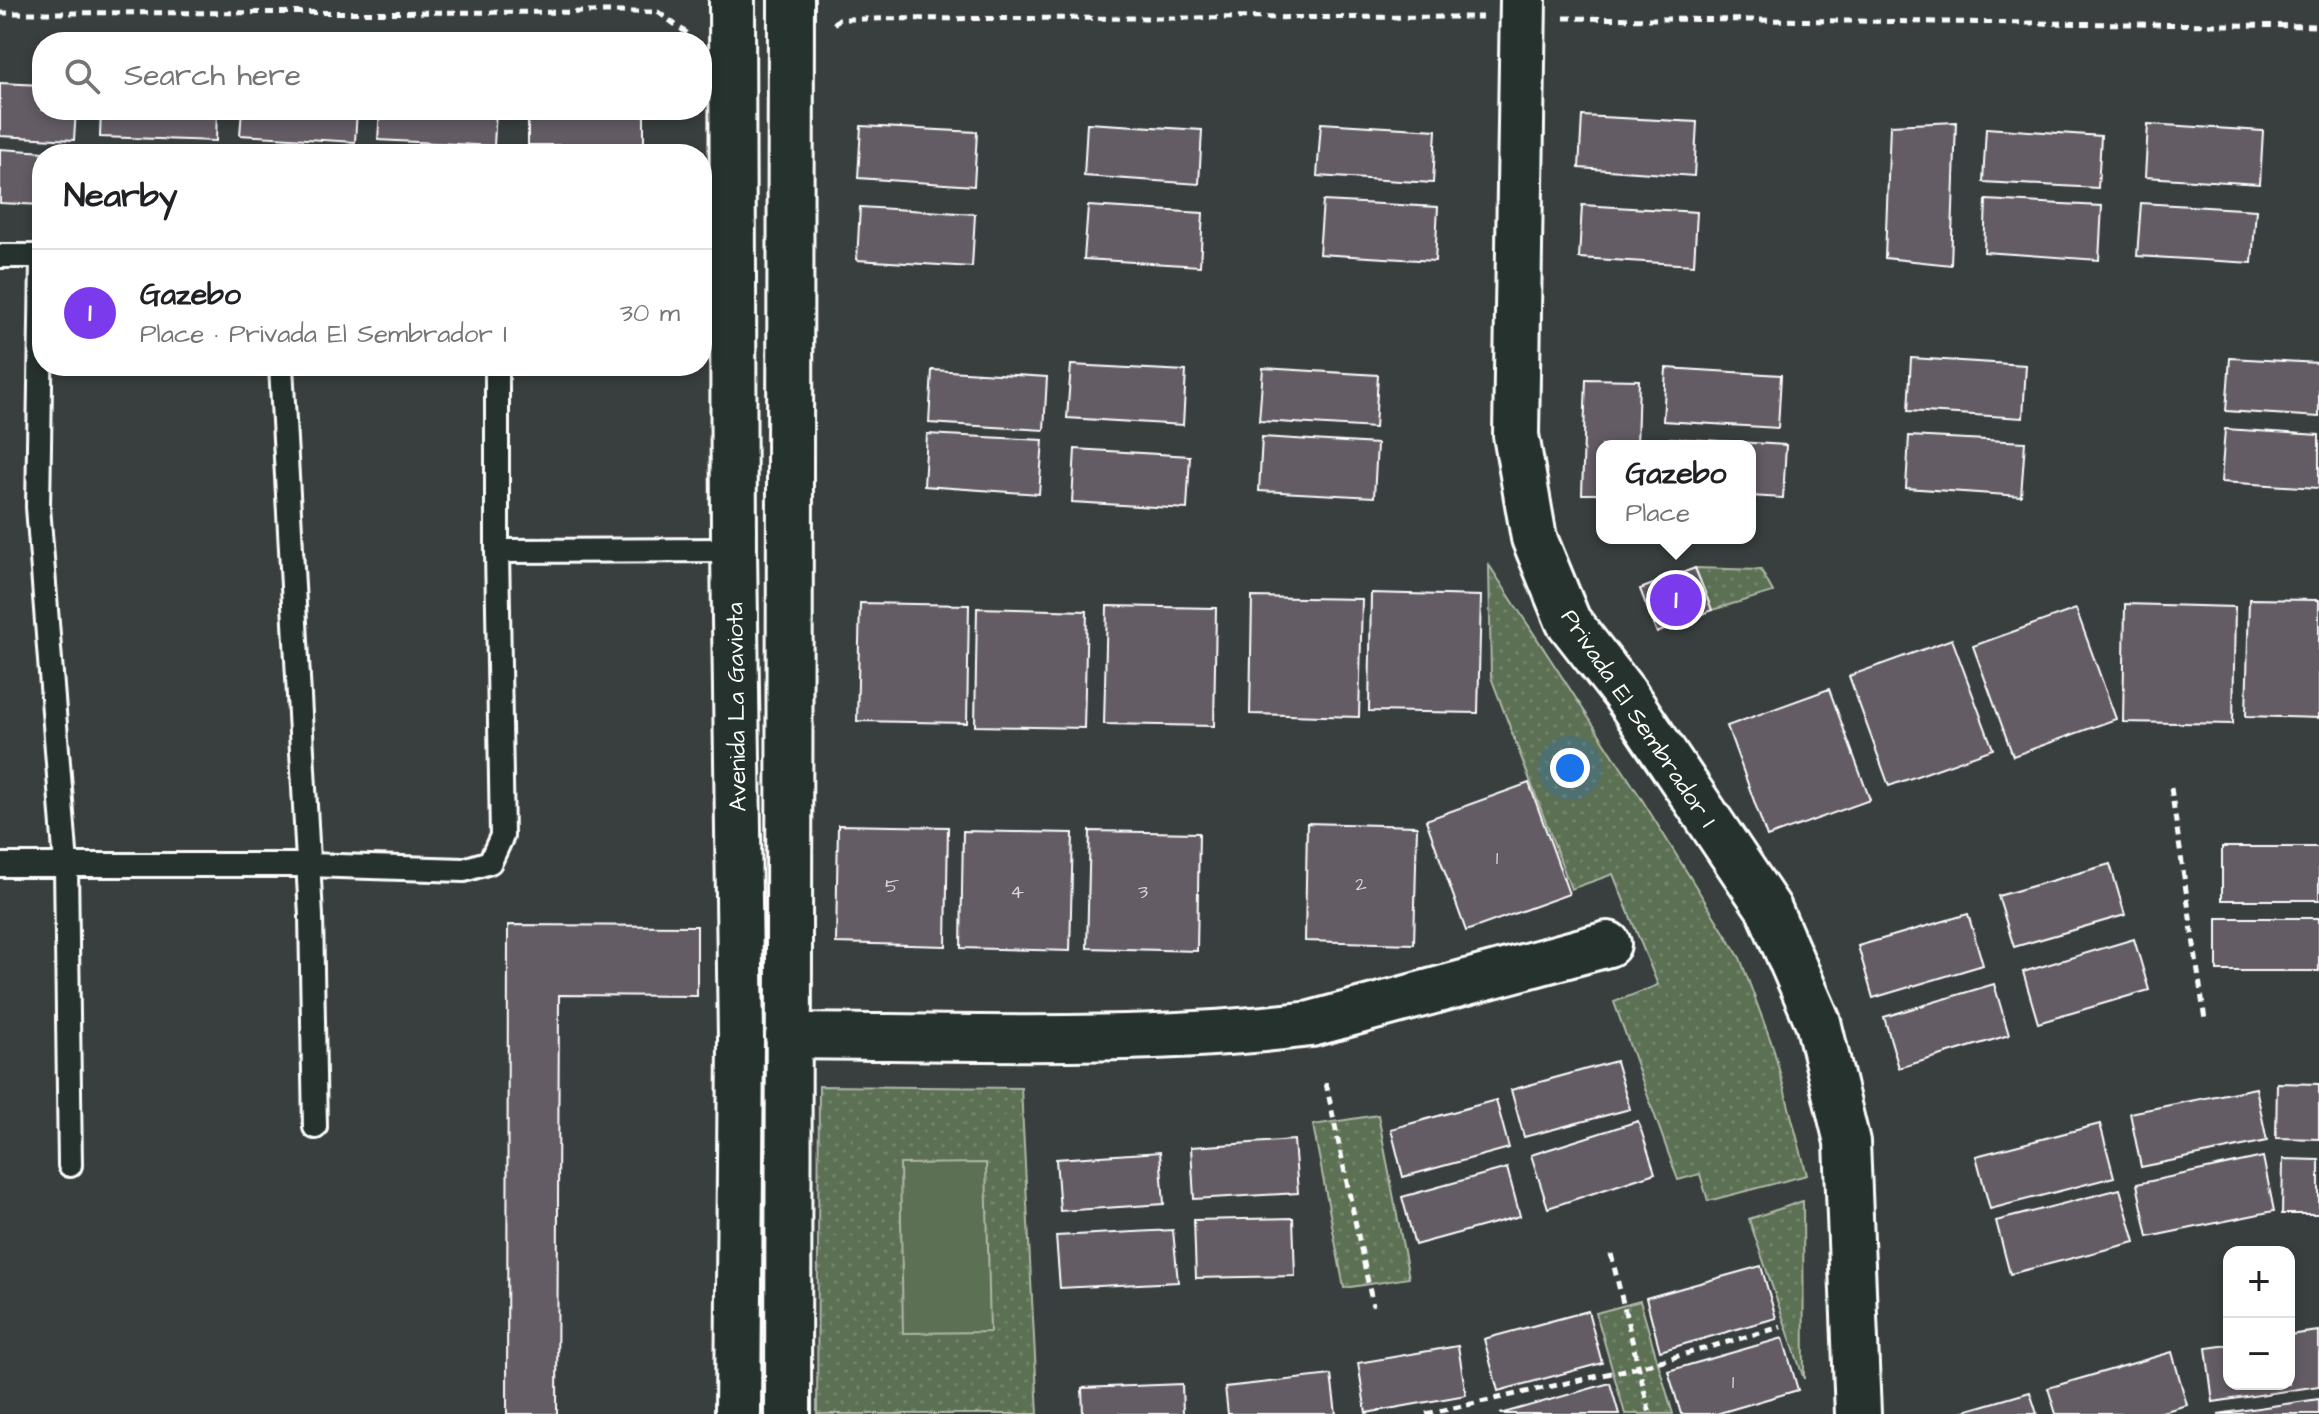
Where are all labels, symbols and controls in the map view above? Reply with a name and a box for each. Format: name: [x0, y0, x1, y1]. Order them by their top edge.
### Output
search box: [32, 32, 712, 120]
icon: search: [60, 54, 104, 98]
text: Search here: [124, 55, 301, 97]
text: Nearby: [64, 172, 178, 220]
text: Gazebo: [140, 274, 241, 316]
text: 1: [88, 295, 92, 331]
text: 30 m: [620, 295, 680, 331]
text: Place · Privada El Sembrador I: [140, 316, 507, 352]
popup: [1596, 440, 1756, 544]
text: Gazebo: [1626, 453, 1726, 495]
text: Place: [1626, 495, 1690, 531]
pin: 1: [1650, 570, 1702, 630]
street label: Avenida La Gaviota: [718, 602, 756, 812]
street label: Privada El Sembrador I: [1552, 603, 1724, 835]
your location: [1550, 748, 1590, 788]
house number: 1: [1496, 844, 1499, 872]
house number: 2: [1355, 870, 1367, 898]
house number: 5: [885, 872, 899, 900]
house number: 4: [1010, 878, 1024, 906]
house number: 3: [1138, 878, 1148, 906]
map controls: [2223, 1246, 2295, 1390]
button: +: [2223, 1246, 2295, 1318]
button: −: [2223, 1318, 2295, 1390]
house number: 1: [1732, 1368, 1735, 1396]

